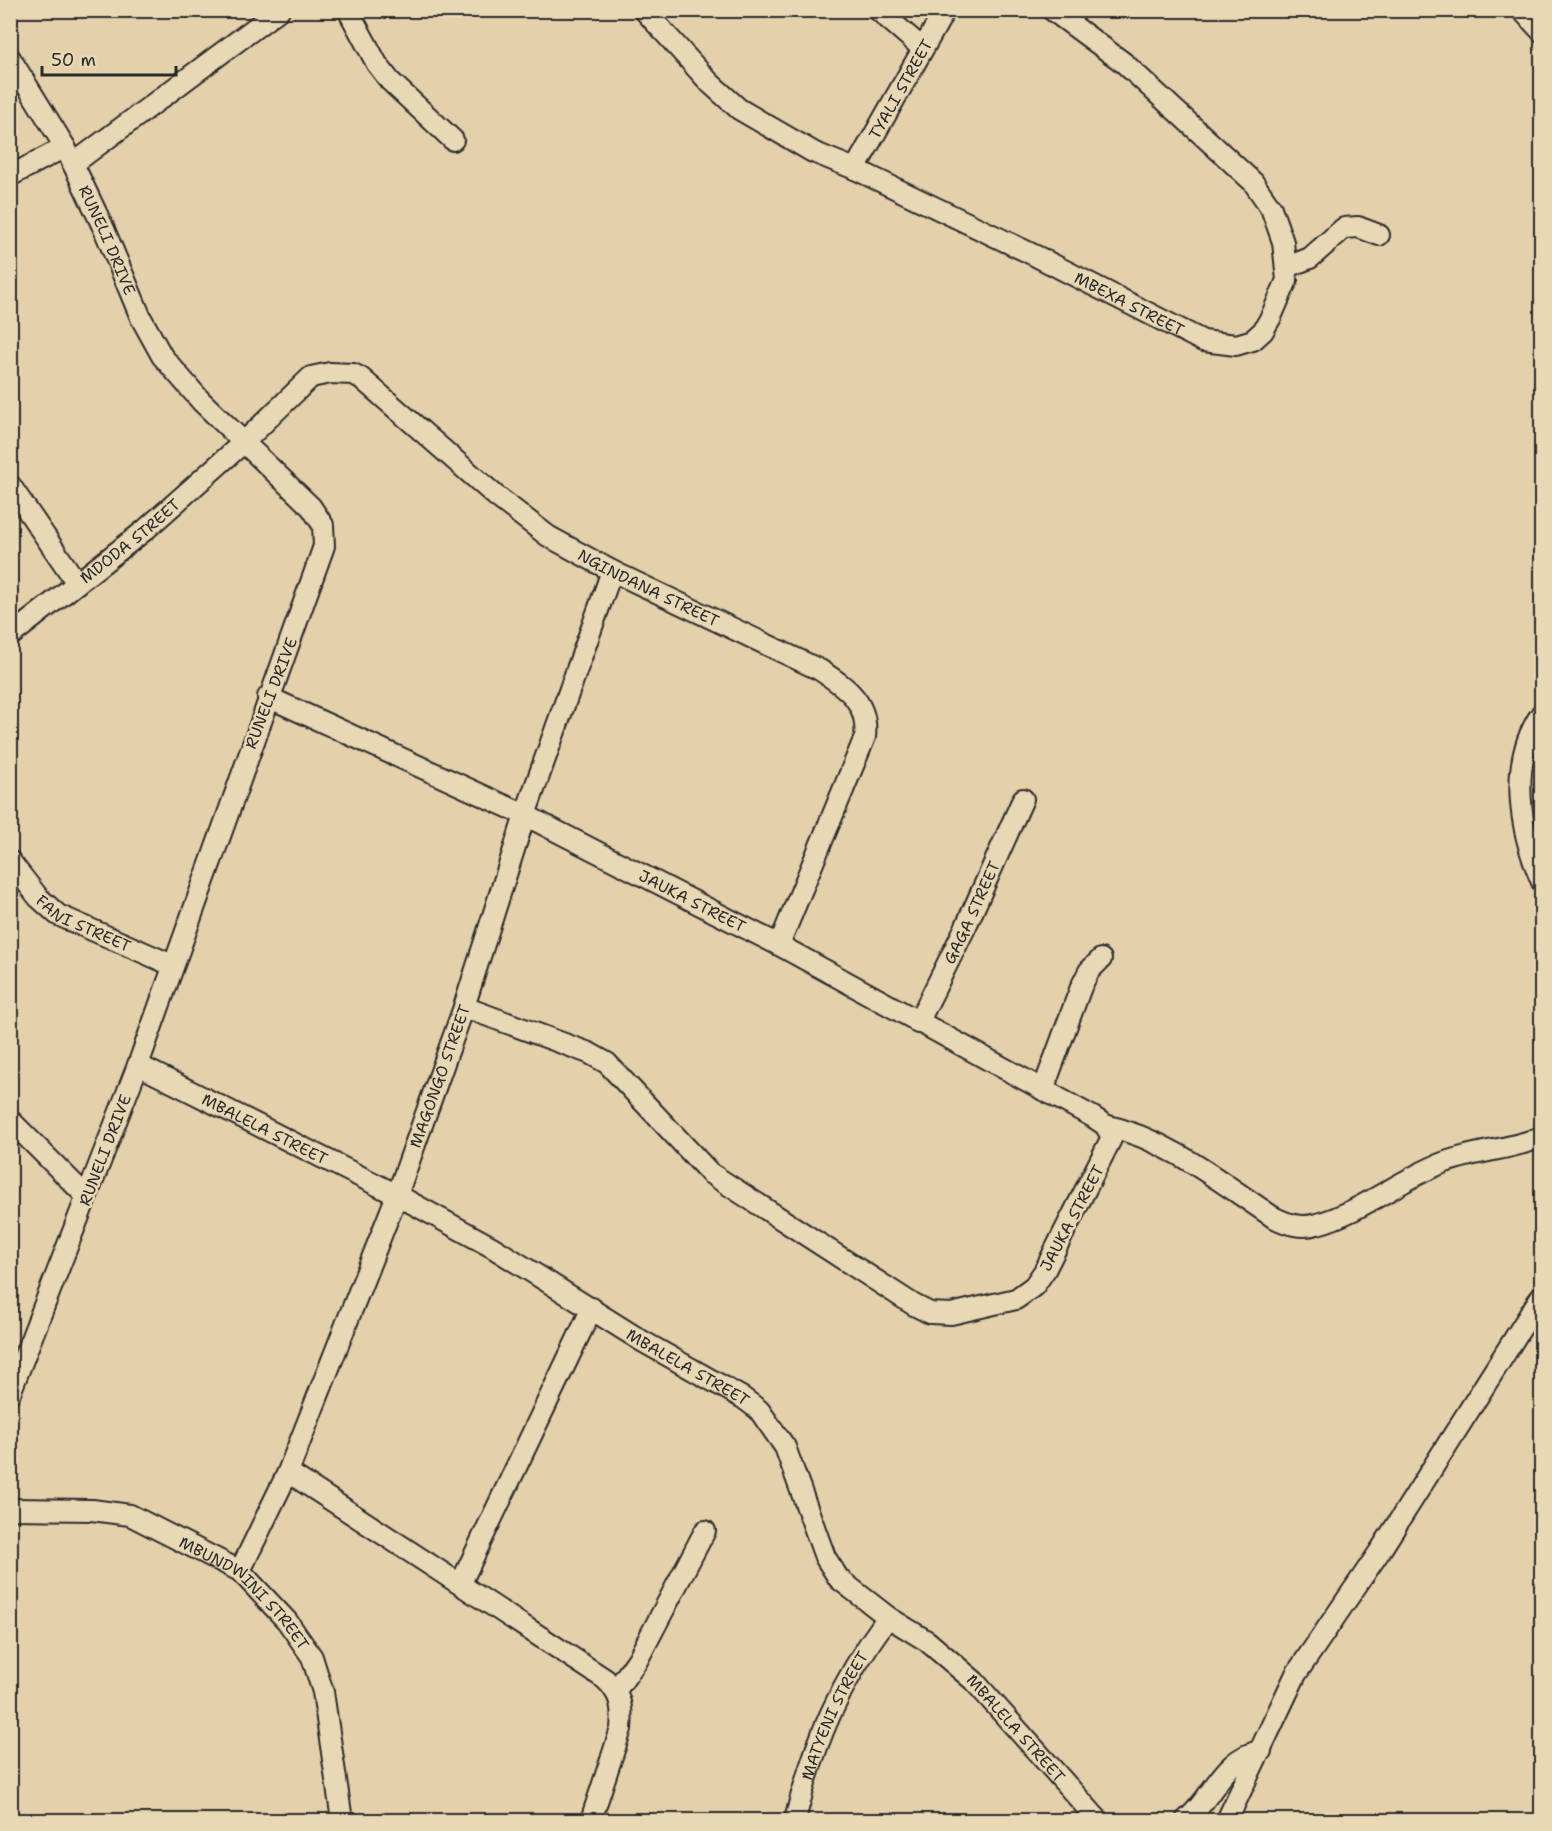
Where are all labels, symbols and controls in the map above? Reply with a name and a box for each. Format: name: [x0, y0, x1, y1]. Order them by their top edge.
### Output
street label: TYALI STREET: [864, 35, 937, 143]
scale bar: [42, 39, 176, 77]
text: 50 m: [51, 48, 96, 72]
street label: RUNELI DRIVE: [74, 182, 141, 298]
street label: MBEXA STREET: [1071, 267, 1188, 340]
street label: MDODA STREET: [75, 493, 184, 588]
street label: NGINDANA STREET: [574, 544, 723, 631]
street label: RUNELI DRIVE: [240, 634, 302, 752]
street label: GAGA STREET: [938, 857, 1005, 967]
street label: JAUKA STREET: [635, 865, 750, 937]
street label: FANI STREET: [32, 890, 135, 956]
street label: MAGONGO STREET: [404, 1002, 475, 1150]
street label: MBALELA STREET: [198, 1088, 331, 1169]
street label: RUNELI DRIVE: [74, 1091, 136, 1209]
street label: JAUKA STREET: [1035, 1161, 1109, 1275]
street label: MBALELA STREET: [623, 1323, 754, 1410]
street label: MBUNDWINI STREET: [176, 1531, 314, 1654]
street label: MATYENI STREET: [796, 1647, 873, 1783]
street label: MBALELA STREET: [962, 1669, 1070, 1787]

